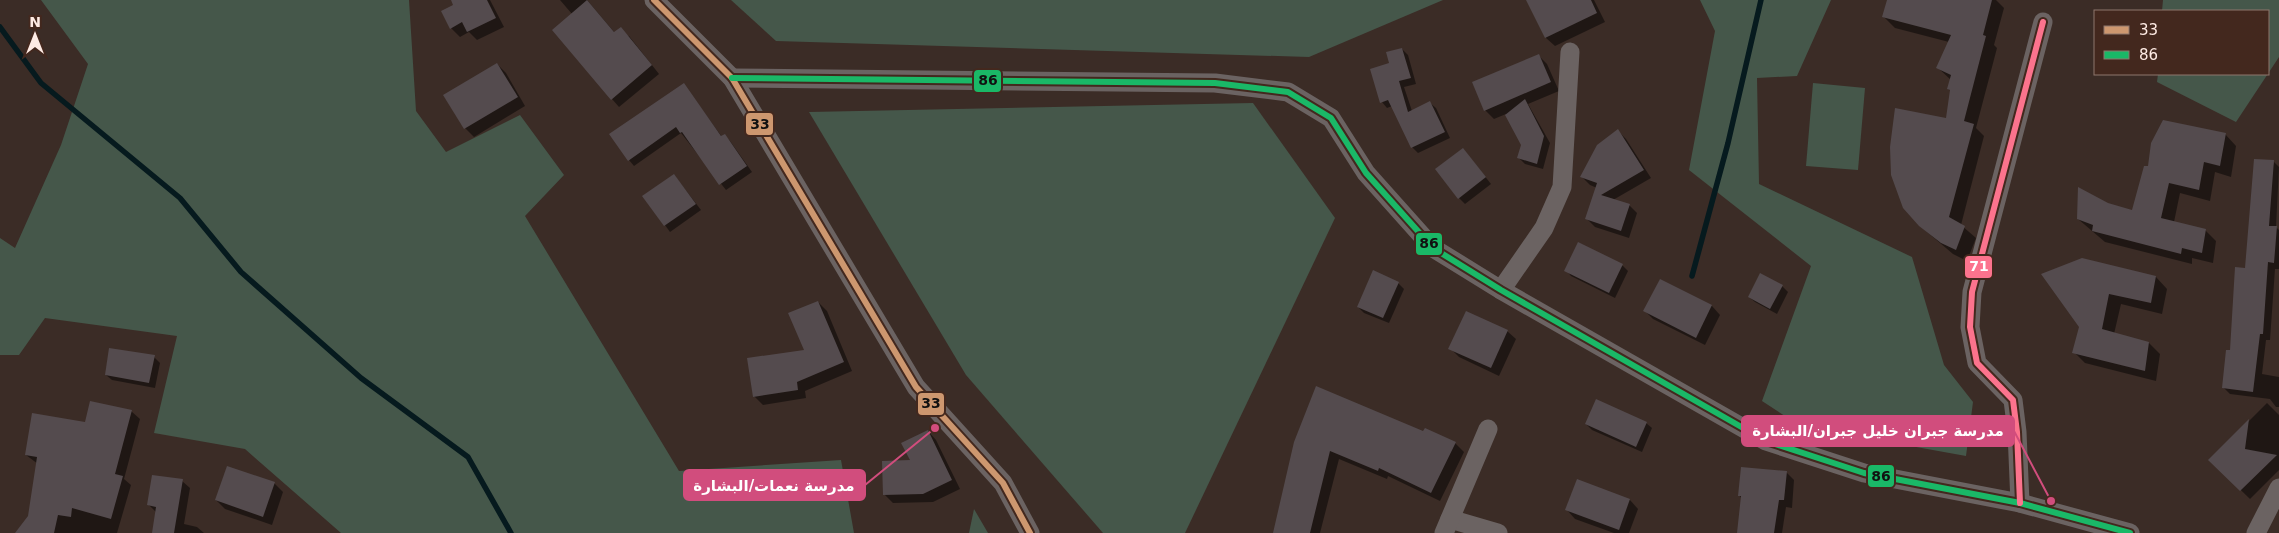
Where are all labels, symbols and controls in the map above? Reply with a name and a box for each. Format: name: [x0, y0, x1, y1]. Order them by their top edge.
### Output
north arrow: [10, 10, 60, 60]
legend: [2094, 10, 2269, 75]
text: N: [29, 14, 41, 30]
text: 33: [2139, 21, 2158, 39]
text: 86: [2139, 46, 2158, 64]
line badge: 86: [973, 69, 1002, 93]
text: 86: [978, 72, 998, 88]
line badge: 33: [745, 112, 774, 136]
text: 33: [750, 116, 770, 132]
line badge: 86: [1415, 232, 1443, 256]
text: 86: [1419, 235, 1439, 251]
line badge: 71: [1964, 255, 1993, 279]
text: 71: [1969, 258, 1989, 274]
line badge: 33: [917, 392, 945, 416]
text: 33: [921, 395, 941, 411]
callout: مدرسة جبران خليل جبران/البشارة: [1742, 416, 2014, 446]
text: مدرسة جبران خليل جبران/البشارة: [1752, 422, 2004, 440]
line badge: 86: [1867, 464, 1895, 488]
text: 86: [1871, 468, 1891, 484]
callout: مدرسة نعمات/البشارة: [684, 470, 865, 500]
text: مدرسة نعمات/البشارة: [693, 477, 855, 495]

